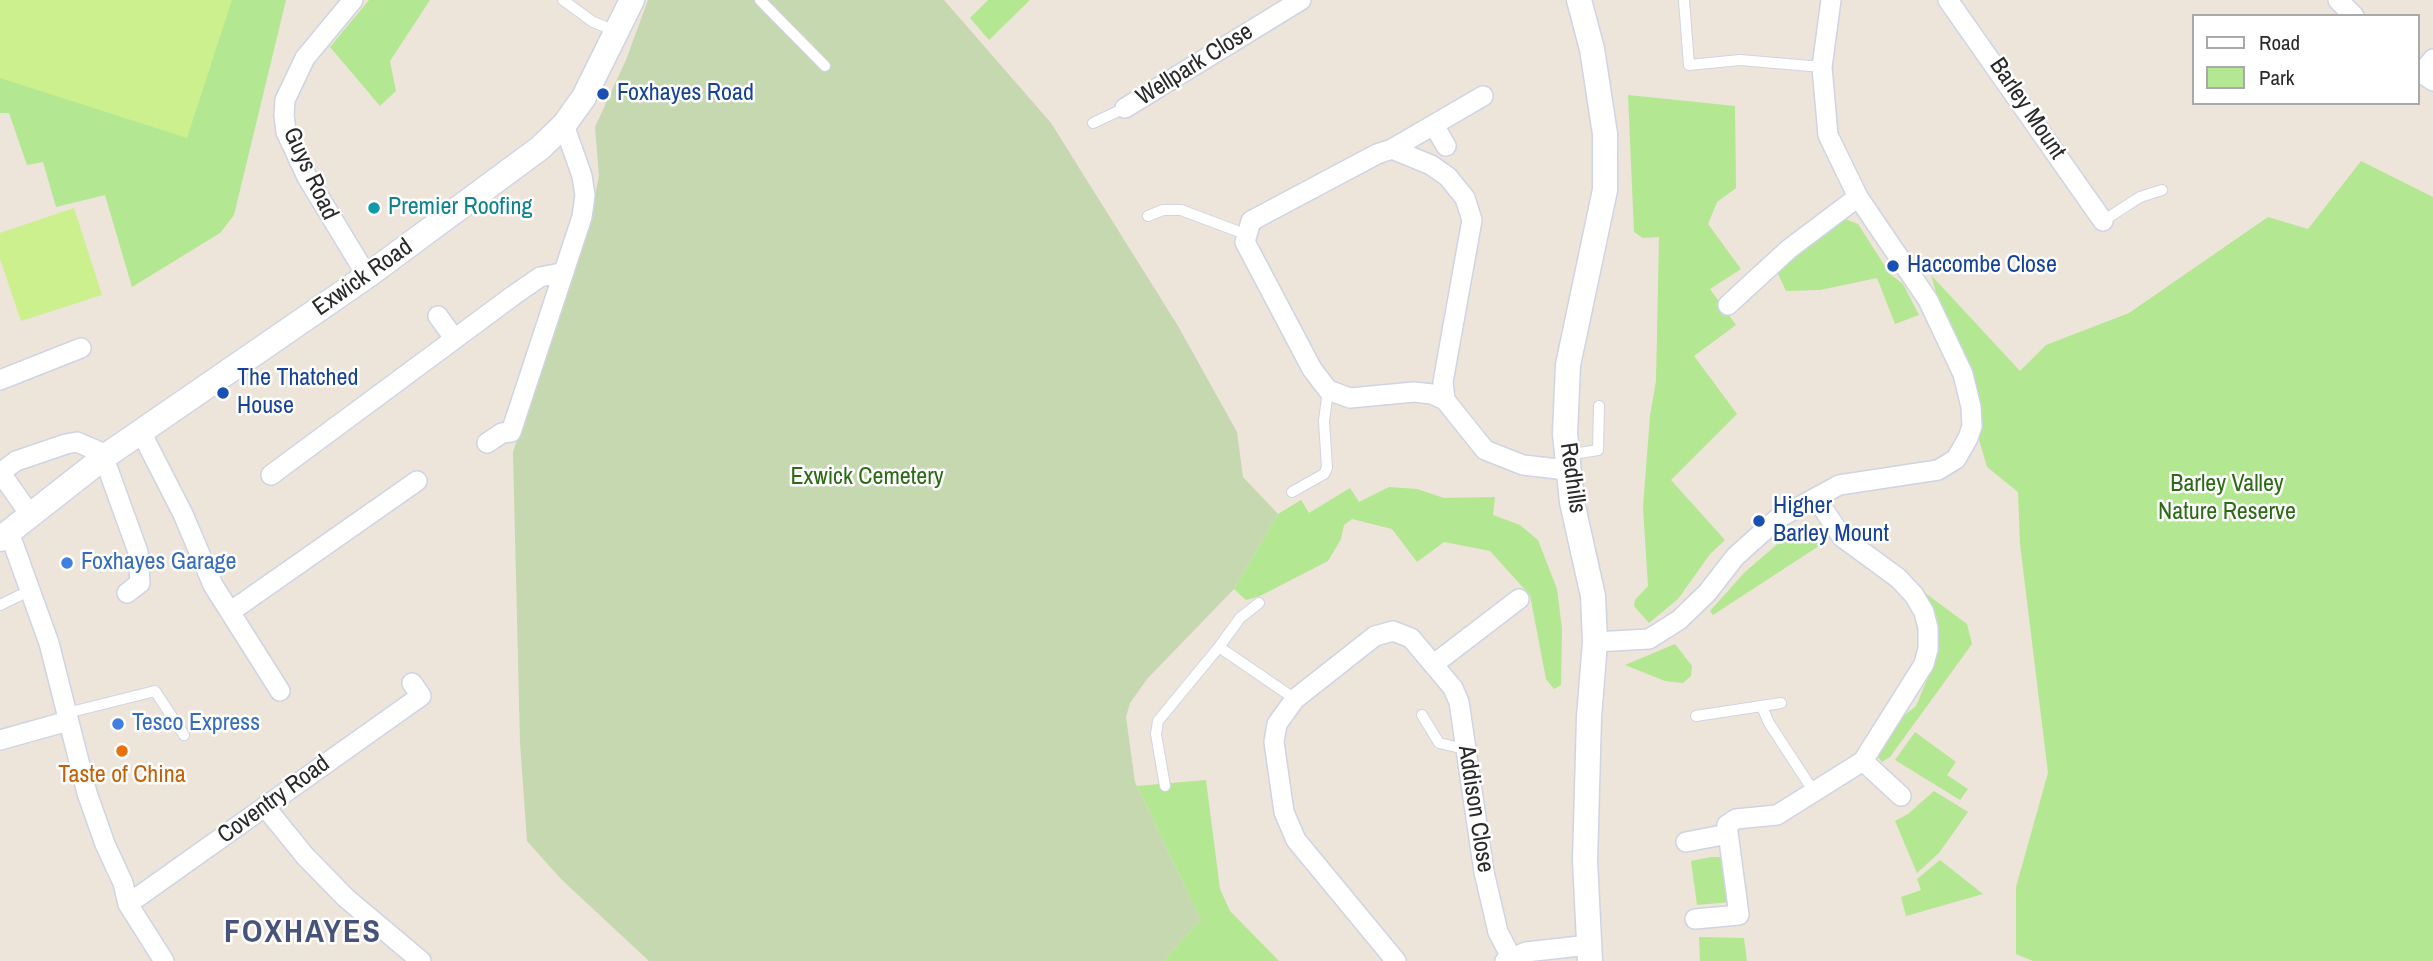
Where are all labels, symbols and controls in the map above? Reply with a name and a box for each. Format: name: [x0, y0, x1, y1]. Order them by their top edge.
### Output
legend: [2192, 14, 2419, 105]
street label: Wellpark Close: [1131, 18, 1259, 112]
text: Road: [2259, 28, 2300, 57]
street label: Barley Mount: [1983, 53, 2071, 165]
text: Park: [2259, 63, 2294, 92]
place label: Foxhayes Road: [617, 80, 754, 108]
marker: Foxhayes Road: [595, 86, 611, 102]
street label: Guys Road: [276, 123, 344, 225]
place label: Premier Roofing: [388, 194, 532, 222]
marker: Premier Roofing: [366, 200, 382, 216]
street label: Exwick Road: [308, 233, 418, 323]
place label: Haccombe Close: [1907, 252, 2057, 280]
marker: Haccombe Close: [1885, 258, 1901, 274]
place label: The Thatched House: [237, 365, 358, 421]
marker: The Thatched House: [215, 385, 231, 401]
street label: Redhills: [1553, 441, 1591, 515]
park label: Exwick Cemetery: [790, 464, 944, 492]
park label: Barley Valley Nature Reserve: [2158, 471, 2296, 527]
place label: Higher Barley Mount: [1773, 493, 1889, 549]
marker: Higher Barley Mount: [1751, 513, 1767, 529]
place label: Foxhayes Garage: [81, 549, 236, 577]
marker: Foxhayes Garage: [59, 555, 75, 571]
place label: Tesco Express: [132, 710, 260, 738]
marker: Tesco Express: [110, 716, 126, 732]
marker: Taste of China: [114, 743, 130, 759]
street label: Addison Close: [1451, 744, 1499, 874]
street label: Coventry Road: [212, 750, 336, 850]
place label: Taste of China: [58, 762, 186, 790]
district label: FOXHAYES: [225, 914, 381, 952]

